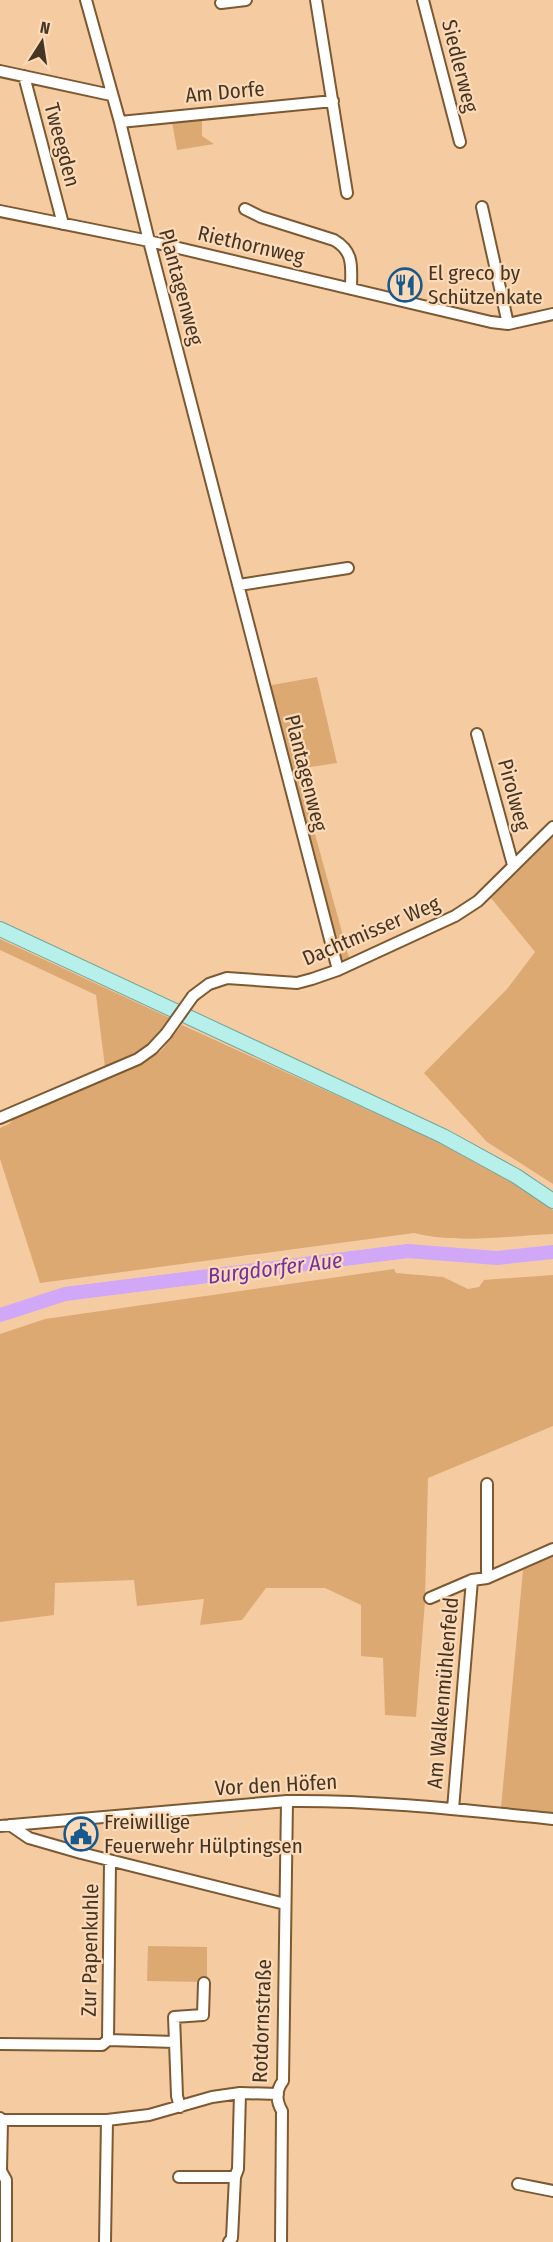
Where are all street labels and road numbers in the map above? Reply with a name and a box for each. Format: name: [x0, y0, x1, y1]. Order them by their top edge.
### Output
street label: Siedlerweg: [436, 17, 484, 115]
street label: Am Dorfe: [184, 76, 266, 108]
street label: Tweegden: [38, 100, 86, 190]
street label: Riethornweg: [195, 220, 307, 270]
street label: Plantagenweg: [153, 226, 209, 348]
street label: Plantagenweg: [279, 712, 333, 834]
street label: Pirolweg: [492, 756, 536, 834]
street label: Dachtmisser Weg: [298, 890, 444, 972]
street label: Am Walkenmühlenfeld: [422, 1596, 464, 1790]
street label: Vor den Höfen: [214, 1769, 338, 1801]
street label: Zur Papenkuhle: [76, 1883, 104, 2017]
street label: Rotdornstraße: [247, 1959, 277, 2083]

